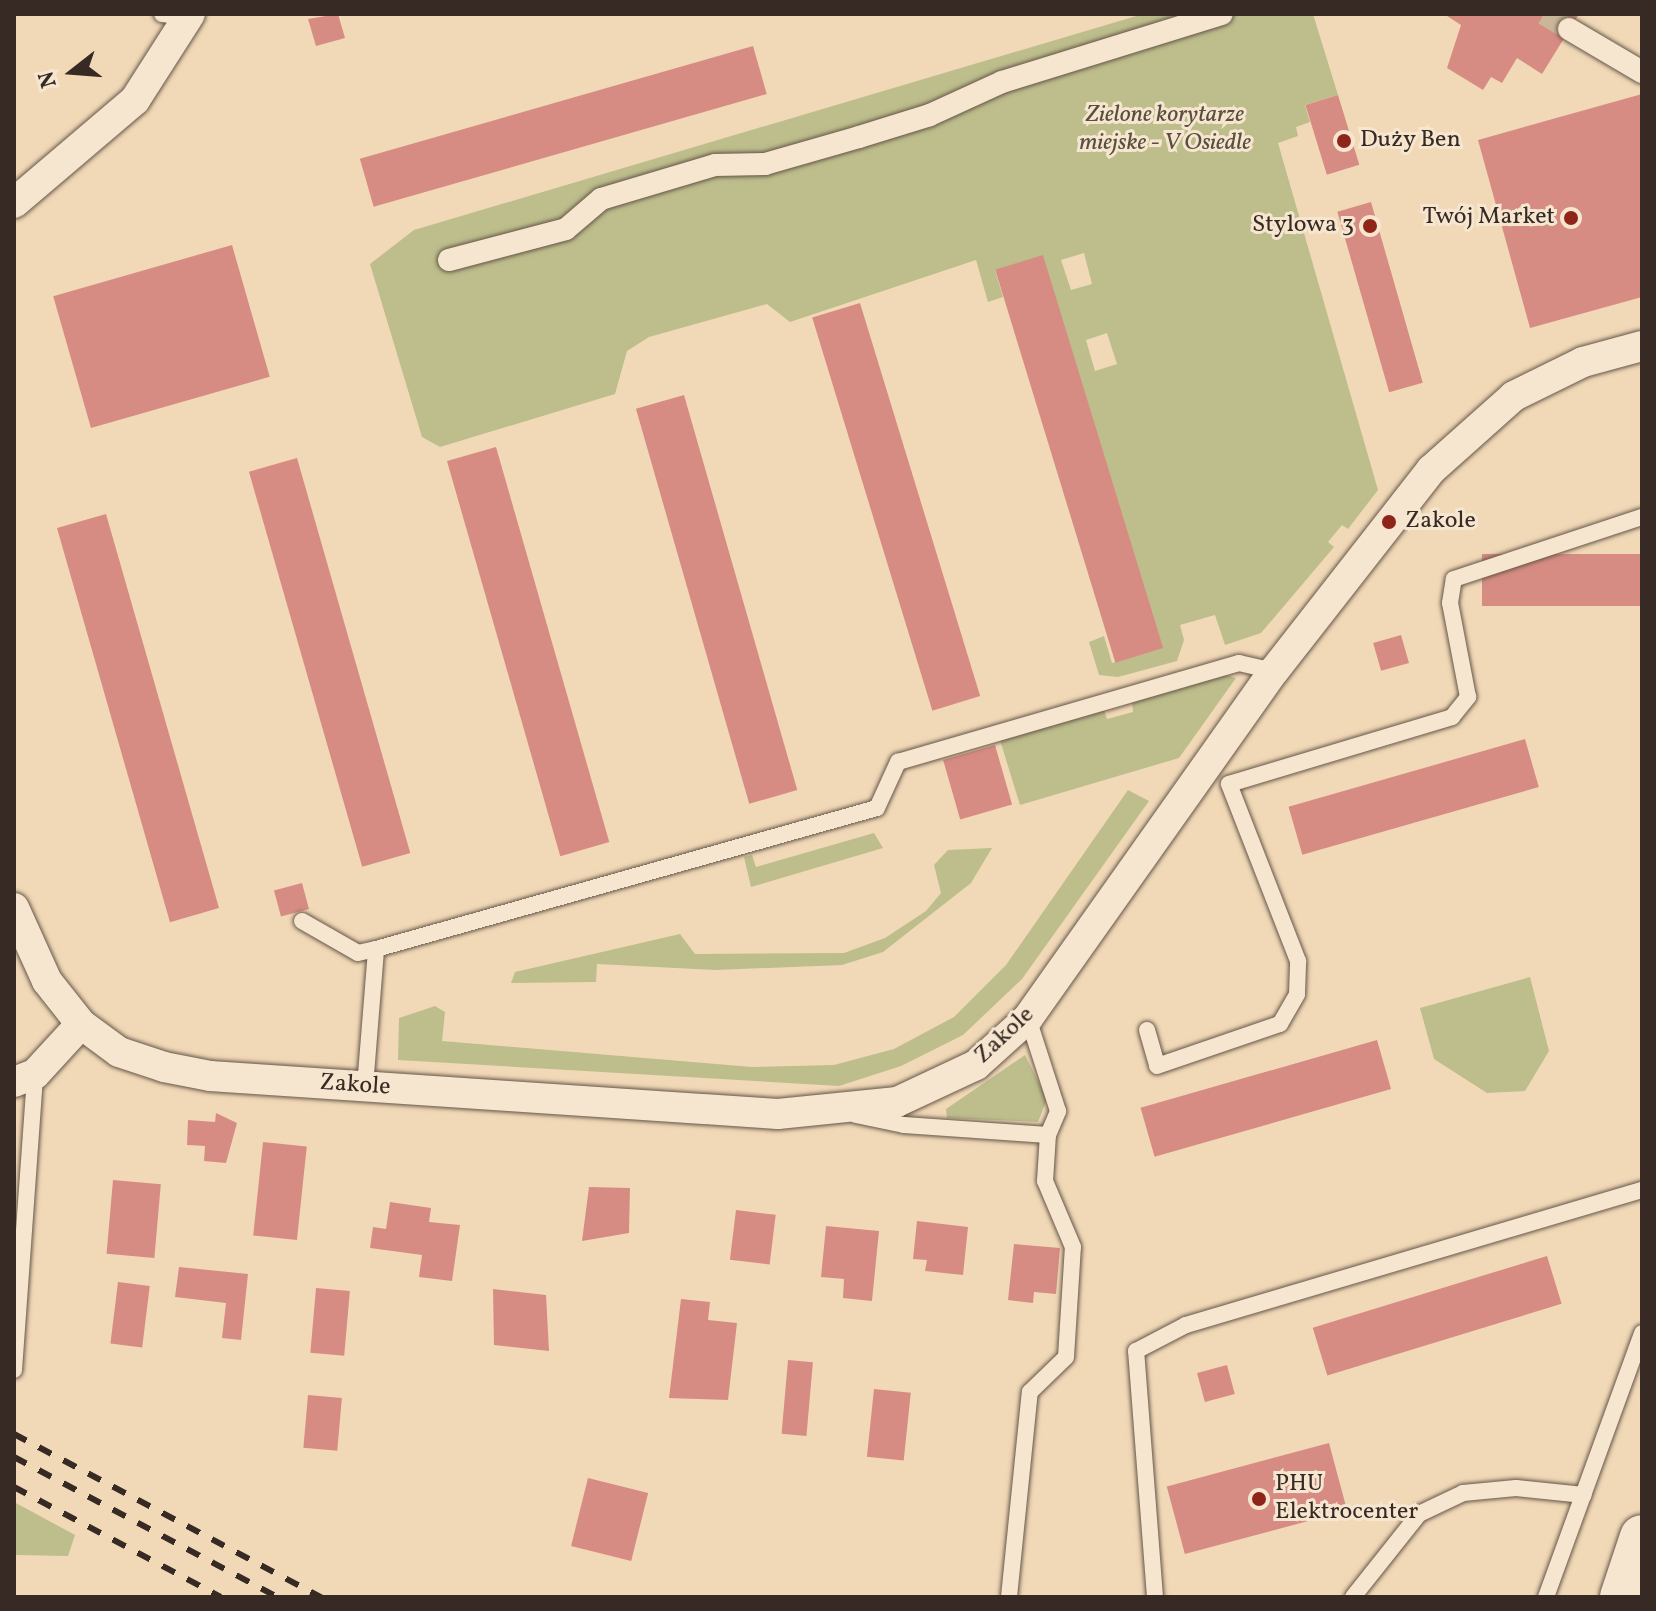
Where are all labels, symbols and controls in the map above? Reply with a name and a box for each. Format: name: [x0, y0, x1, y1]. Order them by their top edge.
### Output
north arrow: [32, 32, 112, 112]
text: N: [31, 67, 66, 91]
park label: Zielone korytarze miejske - V Osiedle: [1079, 102, 1251, 158]
place label: Duży Ben: [1360, 127, 1462, 155]
marker: Duży Ben: [1335, 132, 1353, 150]
place label: Twój Market: [1423, 204, 1555, 232]
marker: Twój Market: [1562, 209, 1580, 227]
place label: Stylowa 3: [1252, 212, 1354, 240]
marker: Stylowa 3: [1361, 217, 1379, 235]
place label: Zakole: [1405, 508, 1476, 536]
marker: Zakole: [1380, 513, 1398, 531]
street label: Zakole: [969, 1001, 1041, 1071]
street label: Zakole: [319, 1069, 391, 1103]
place label: PHU Elektrocenter: [1275, 1471, 1418, 1527]
marker: PHU Elektrocenter: [1250, 1490, 1268, 1508]

